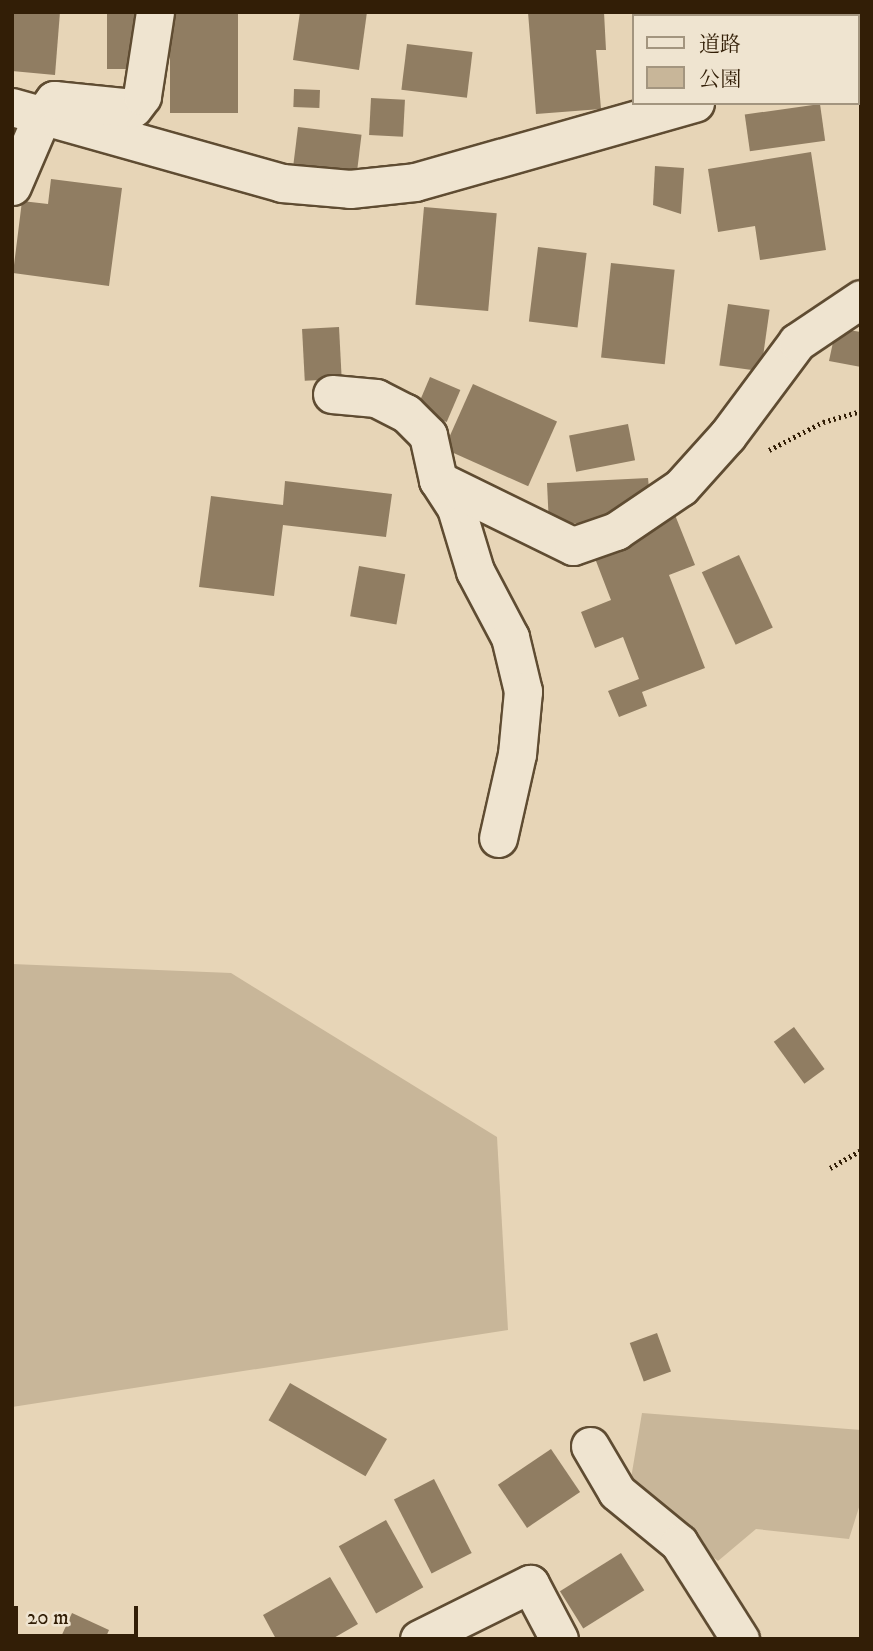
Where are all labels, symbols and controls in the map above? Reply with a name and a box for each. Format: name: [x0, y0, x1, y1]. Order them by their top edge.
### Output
legend: [632, 14, 859, 105]
text: 道路: [699, 32, 741, 58]
text: 公園: [699, 67, 741, 93]
scale bar: [18, 1592, 142, 1636]
text: 20 m: [27, 1605, 69, 1631]

